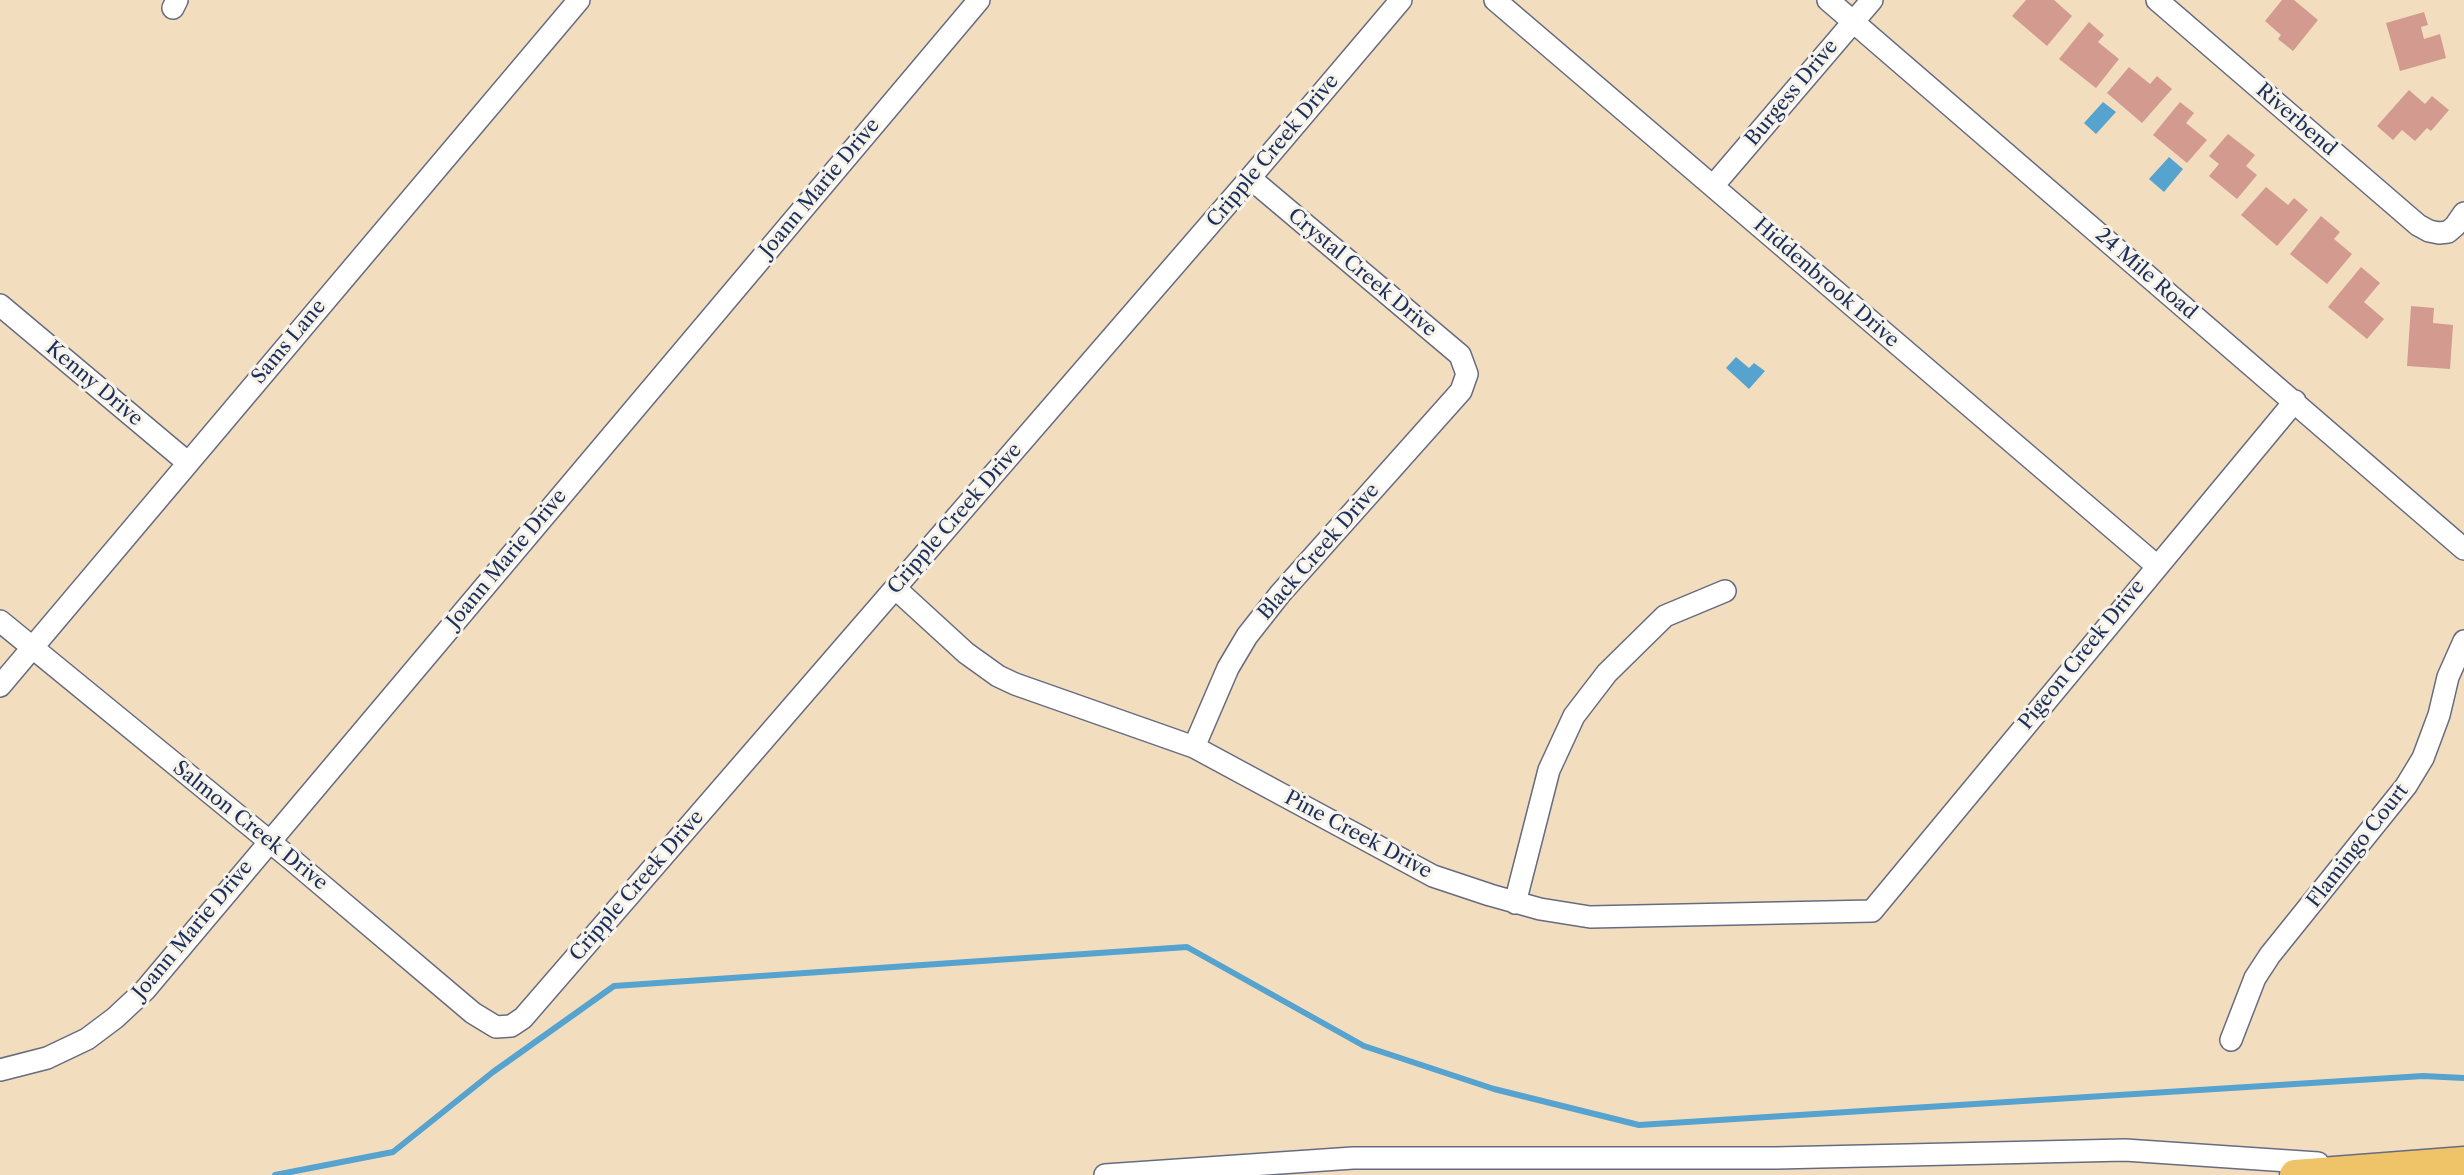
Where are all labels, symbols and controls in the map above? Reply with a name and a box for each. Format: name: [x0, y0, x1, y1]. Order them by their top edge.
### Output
street label: Burgess Drive: [1741, 35, 1843, 151]
street label: Cripple Creek Drive: [1202, 70, 1344, 232]
street label: Riverbend: [2251, 79, 2341, 161]
street label: Joann Marie Drive: [755, 114, 885, 262]
street label: Crystal Creek Drive: [1283, 204, 1441, 342]
street label: Hiddenbrook Drive: [1748, 213, 1904, 353]
street label: 24 Mile Road: [2090, 223, 2202, 325]
street label: Sams Lane: [247, 295, 331, 389]
street label: Kenny Drive: [41, 336, 147, 432]
street label: Cripple Creek Drive: [883, 439, 1027, 599]
street label: Black Creek Drive: [1253, 479, 1385, 625]
street label: Joann Marie Drive: [442, 485, 572, 633]
street label: Pigeon Creek Drive: [2014, 575, 2150, 735]
street label: Salmon Creek Drive: [168, 756, 332, 896]
street label: Flamingo Court: [2302, 779, 2414, 913]
street label: Pine Creek Drive: [1280, 786, 1436, 884]
street label: Cripple Creek Drive: [565, 806, 709, 966]
street label: Joann Marie Drive: [128, 856, 258, 1004]

